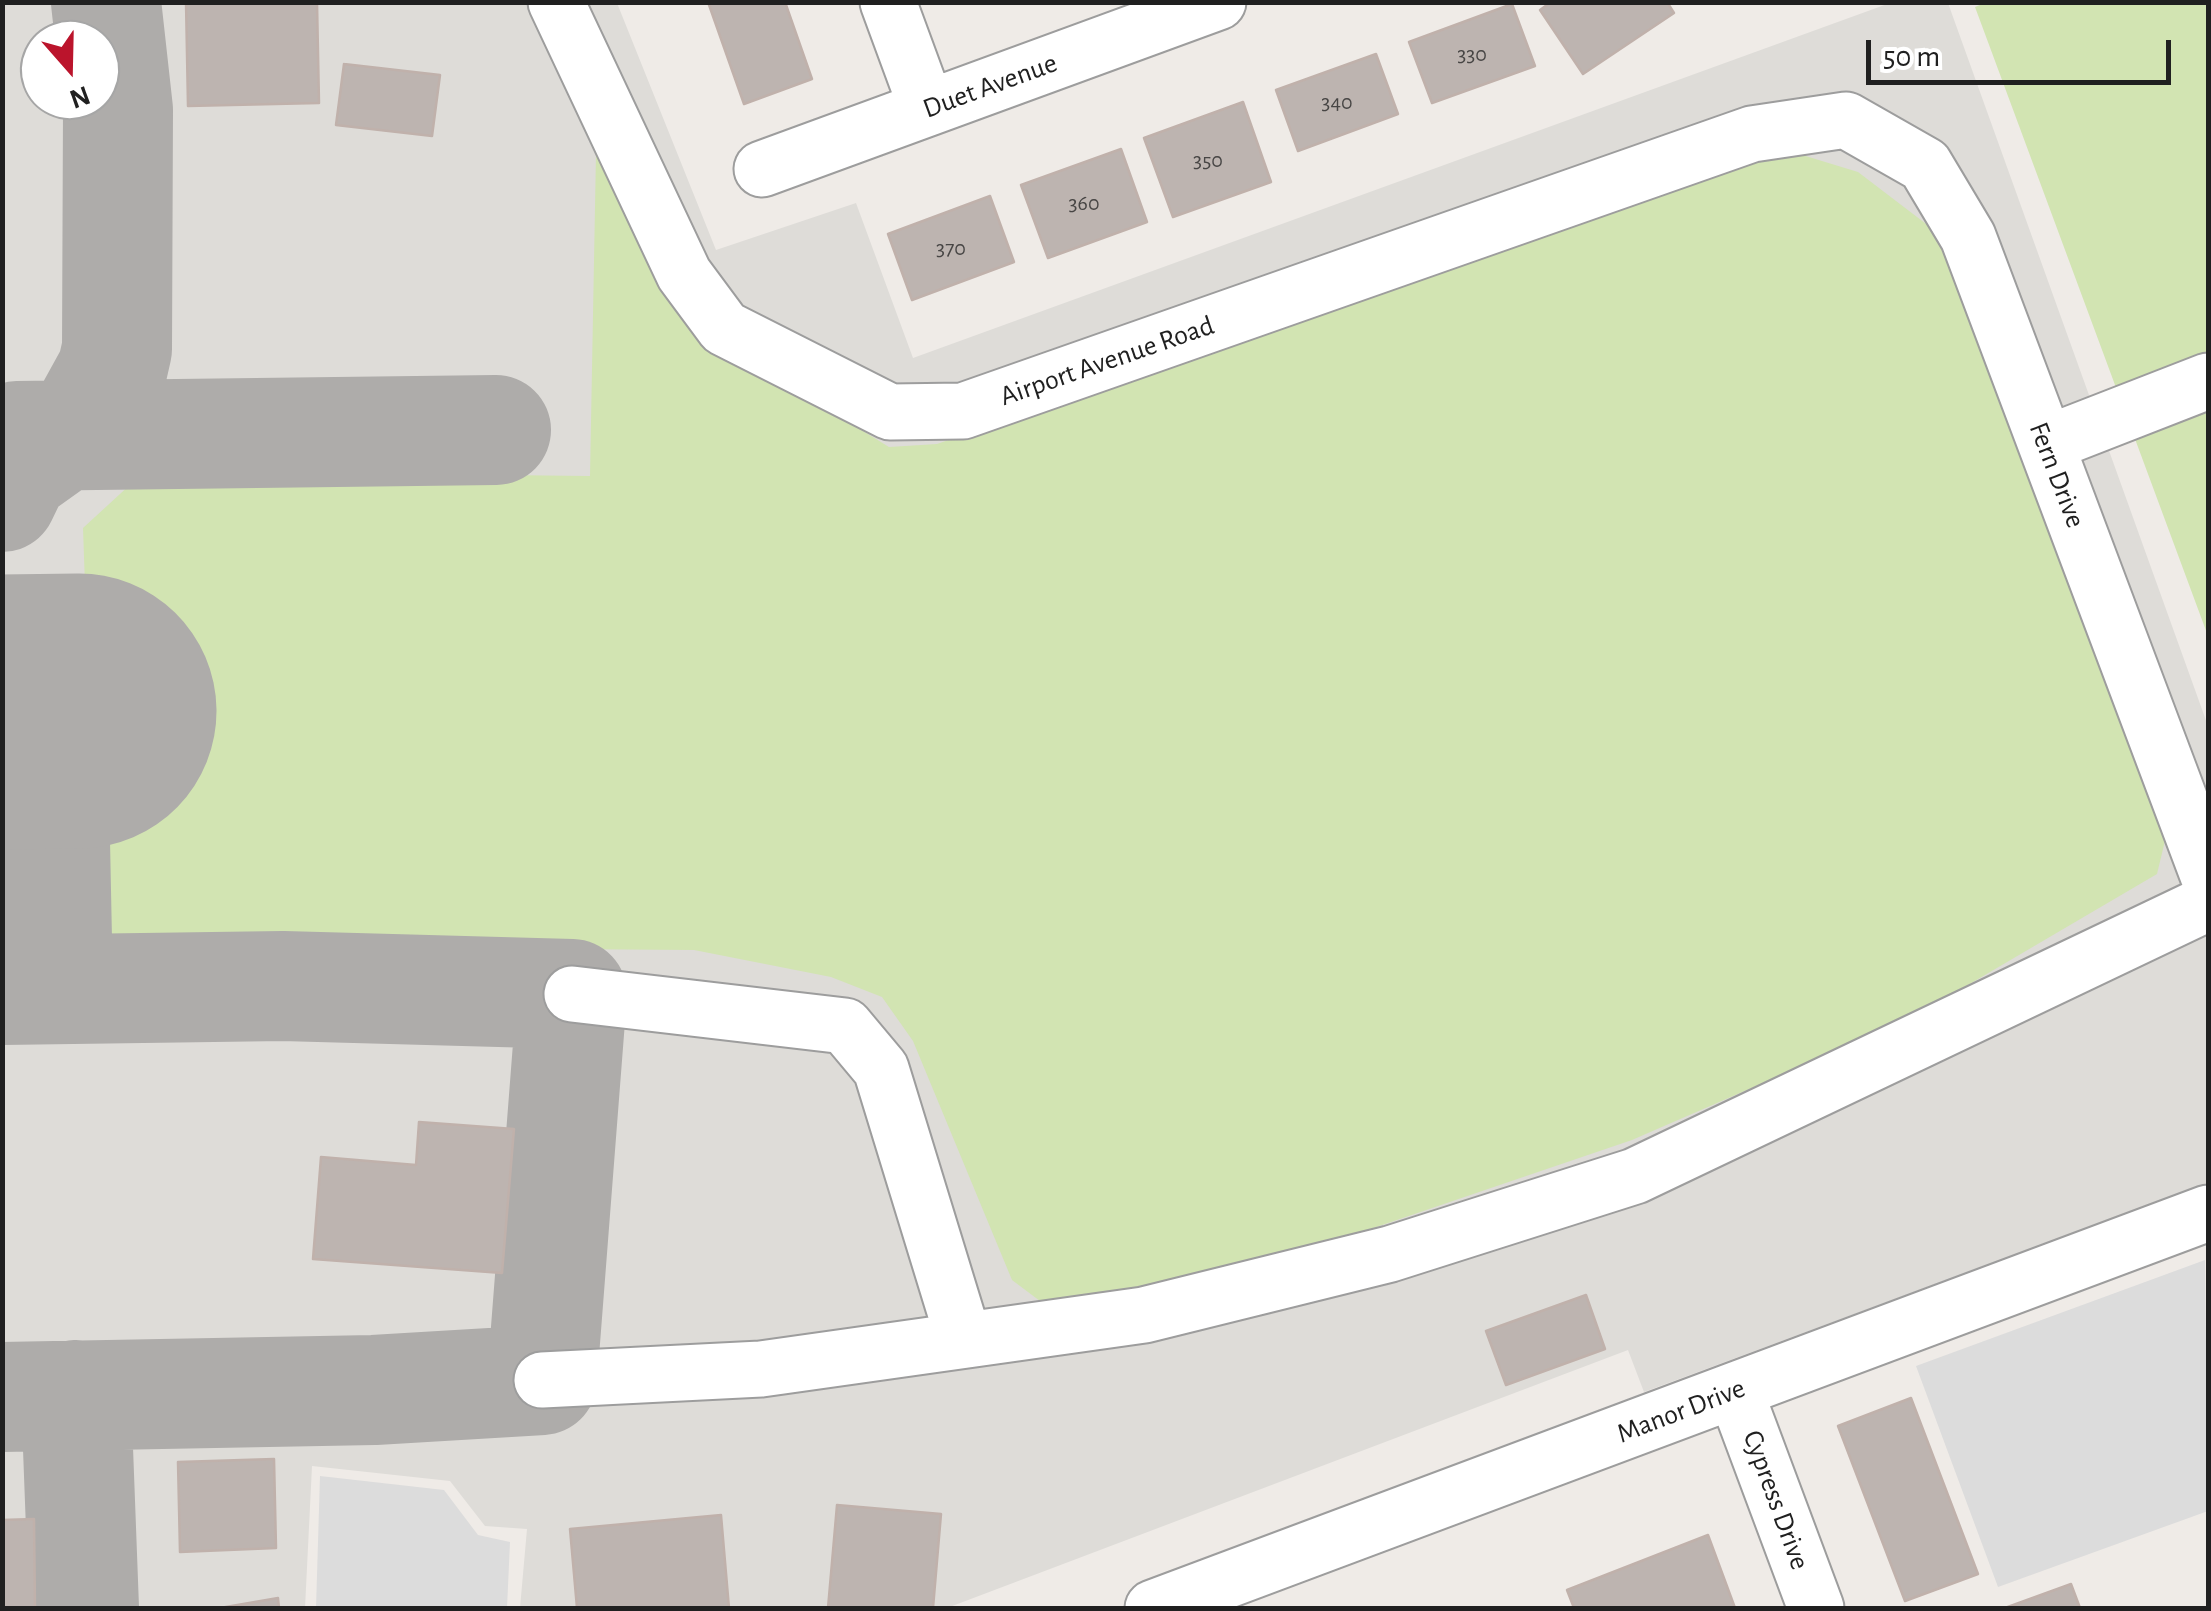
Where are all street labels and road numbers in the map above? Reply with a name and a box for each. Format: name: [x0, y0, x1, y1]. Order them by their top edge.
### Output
street label: Duet Avenue: [918, 46, 1062, 126]
street label: Airport Avenue Road: [996, 309, 1218, 413]
street label: Fern Drive: [2022, 417, 2092, 533]
street label: Manor Drive: [1612, 1371, 1750, 1451]
street label: Cypress Drive: [1735, 1426, 1817, 1574]

